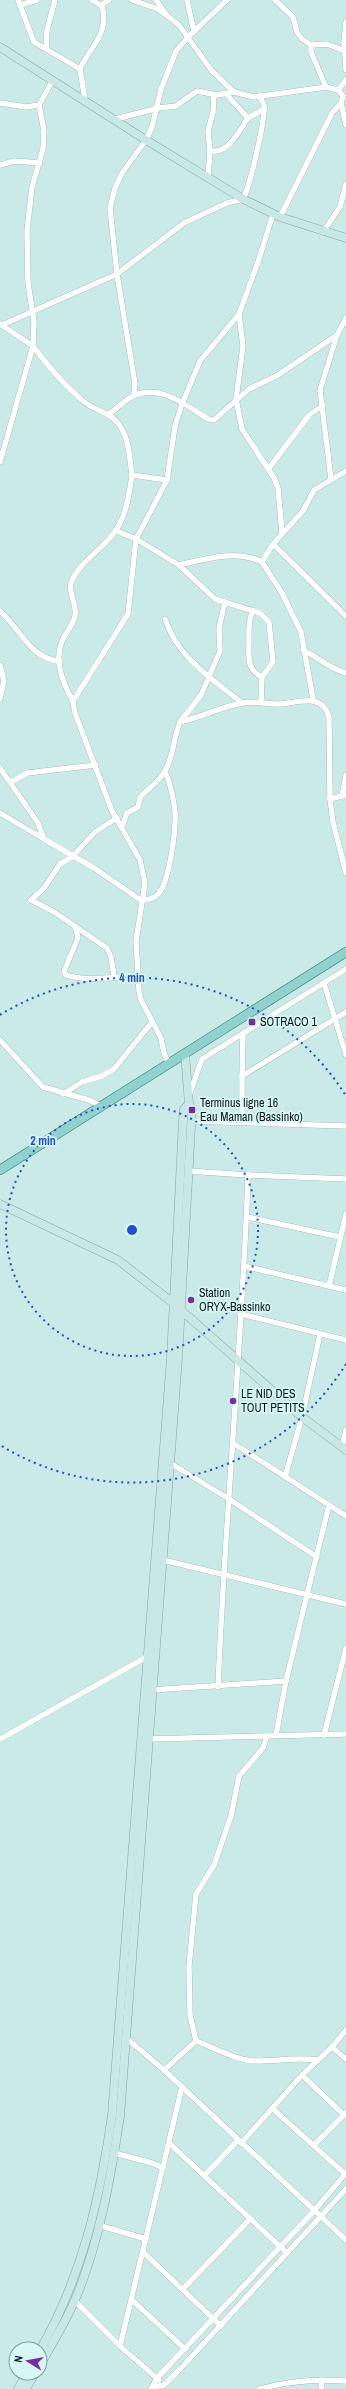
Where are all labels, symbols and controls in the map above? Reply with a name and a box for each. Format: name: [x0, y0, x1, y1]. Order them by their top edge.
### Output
text: 4 min: [119, 970, 145, 986]
place label: SOTRACO 1: [260, 1014, 317, 1030]
marker: SOTRACO 1: [247, 1017, 257, 1027]
place label: Terminus ligne 16 Eau Maman (Bassinko): [200, 1095, 303, 1125]
marker: Terminus ligne 16 Eau Maman (Bassinko): [187, 1105, 197, 1115]
text: 2 min: [30, 1133, 56, 1149]
centre of rings: [125, 1223, 139, 1237]
place label: Station ORYX-Bassinko: [199, 1285, 270, 1315]
marker: Station ORYX-Bassinko: [186, 1295, 196, 1305]
place label: LE NID DES TOUT PETITS: [241, 1386, 305, 1416]
marker: LE NID DES TOUT PETITS: [228, 1396, 238, 1406]
north arrow: [8, 2341, 48, 2381]
text: N: [11, 2355, 26, 2364]

